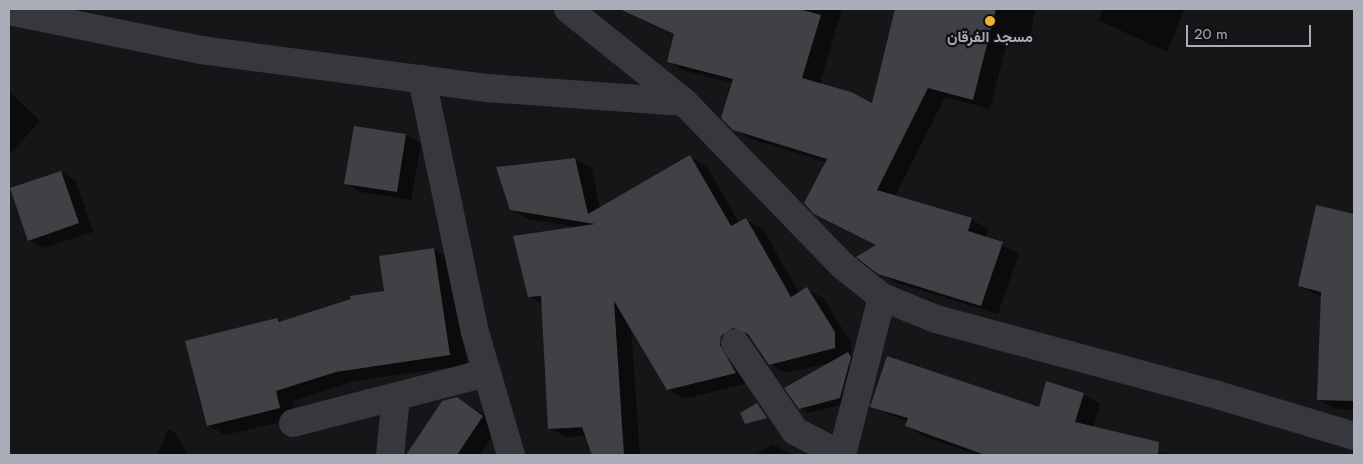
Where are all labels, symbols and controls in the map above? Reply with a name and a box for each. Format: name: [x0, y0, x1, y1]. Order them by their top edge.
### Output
marker: مسجد الفرقان: [984, 15, 996, 27]
scale bar: [1188, 15, 1313, 47]
text: 20 m: [1194, 23, 1228, 45]
place label: مسجد الفرقان: [947, 29, 1033, 47]

